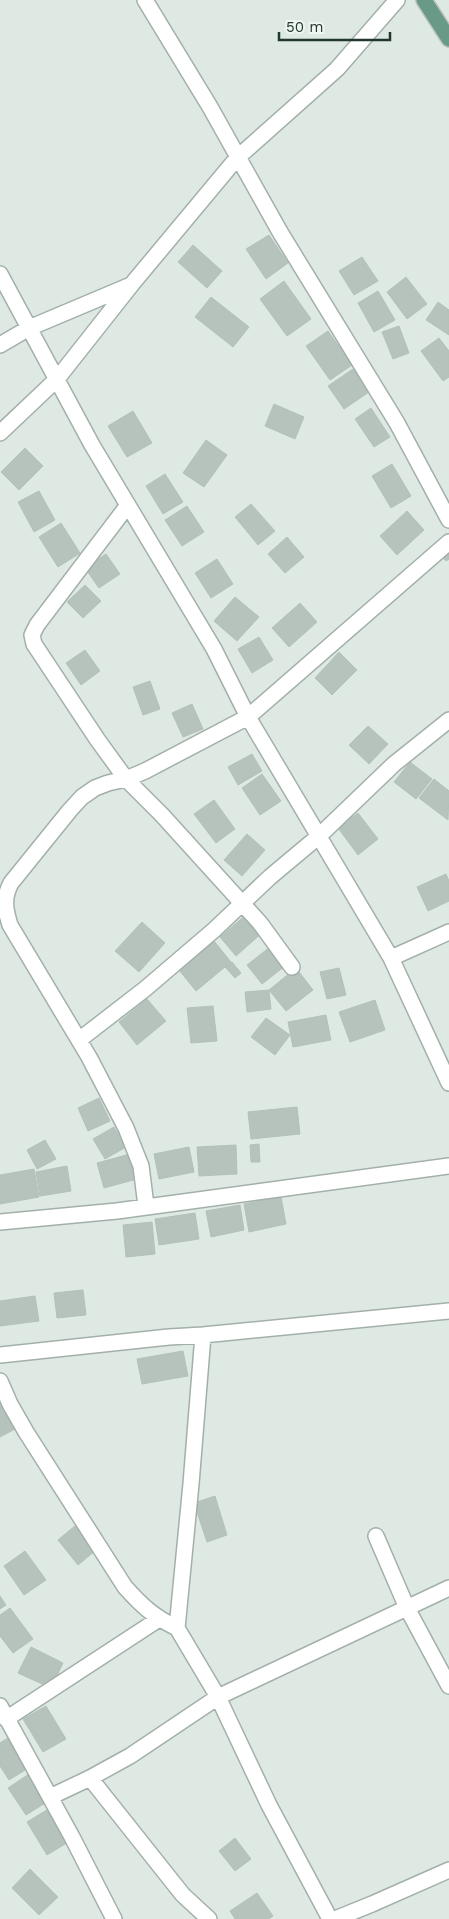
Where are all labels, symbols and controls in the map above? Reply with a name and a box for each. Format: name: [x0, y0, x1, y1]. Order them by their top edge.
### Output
scale bar: [279, 10, 390, 42]
text: 50 m: [286, 18, 323, 36]

